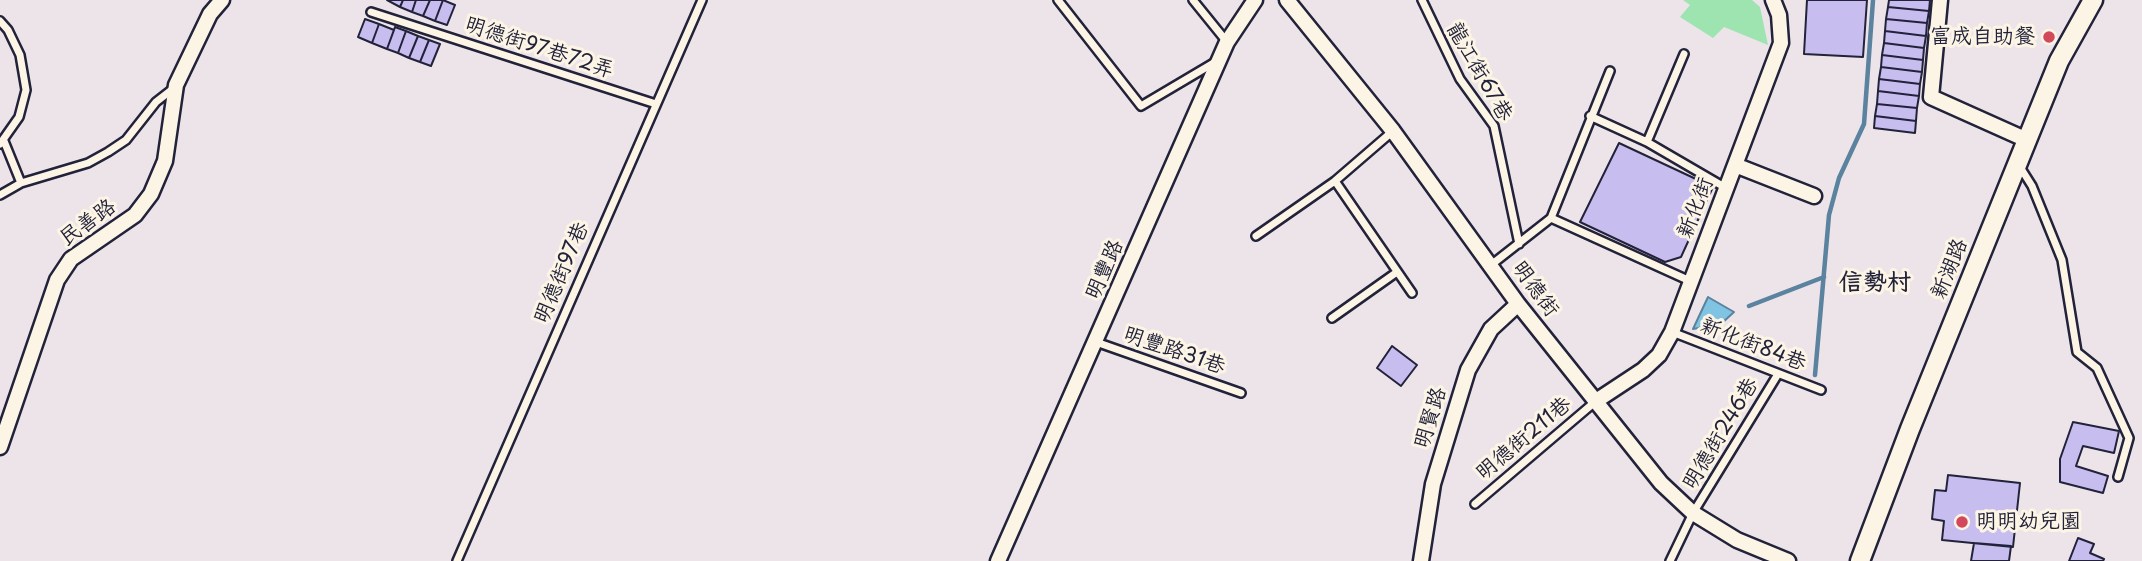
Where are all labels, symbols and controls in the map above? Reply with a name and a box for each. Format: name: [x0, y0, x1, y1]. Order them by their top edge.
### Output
street label: 明德街97巷72弄: [461, 12, 617, 84]
street label: 龍江街67巷: [1441, 18, 1517, 126]
place label: 富成自助餐: [1930, 24, 2035, 50]
marker: 富成自助餐: [2041, 29, 2057, 45]
street label: 新化街: [1673, 174, 1719, 242]
street label: 民善路: [55, 194, 121, 252]
street label: 明德街97巷: [529, 218, 595, 328]
street label: 新湖路: [1927, 235, 1973, 303]
street label: 明豐路: [1081, 236, 1129, 304]
street label: 明德街: [1506, 256, 1564, 322]
district label: 信勢村: [1839, 269, 1911, 297]
street label: 新化街84巷: [1697, 313, 1809, 377]
street label: 明豐路31巷: [1120, 322, 1228, 380]
street label: 明德街246巷: [1678, 374, 1764, 494]
street label: 明賢路: [1410, 384, 1452, 452]
street label: 明德街211巷: [1471, 392, 1577, 486]
place label: 明明幼兒園: [1976, 509, 2081, 535]
marker: 明明幼兒園: [1954, 514, 1970, 530]

